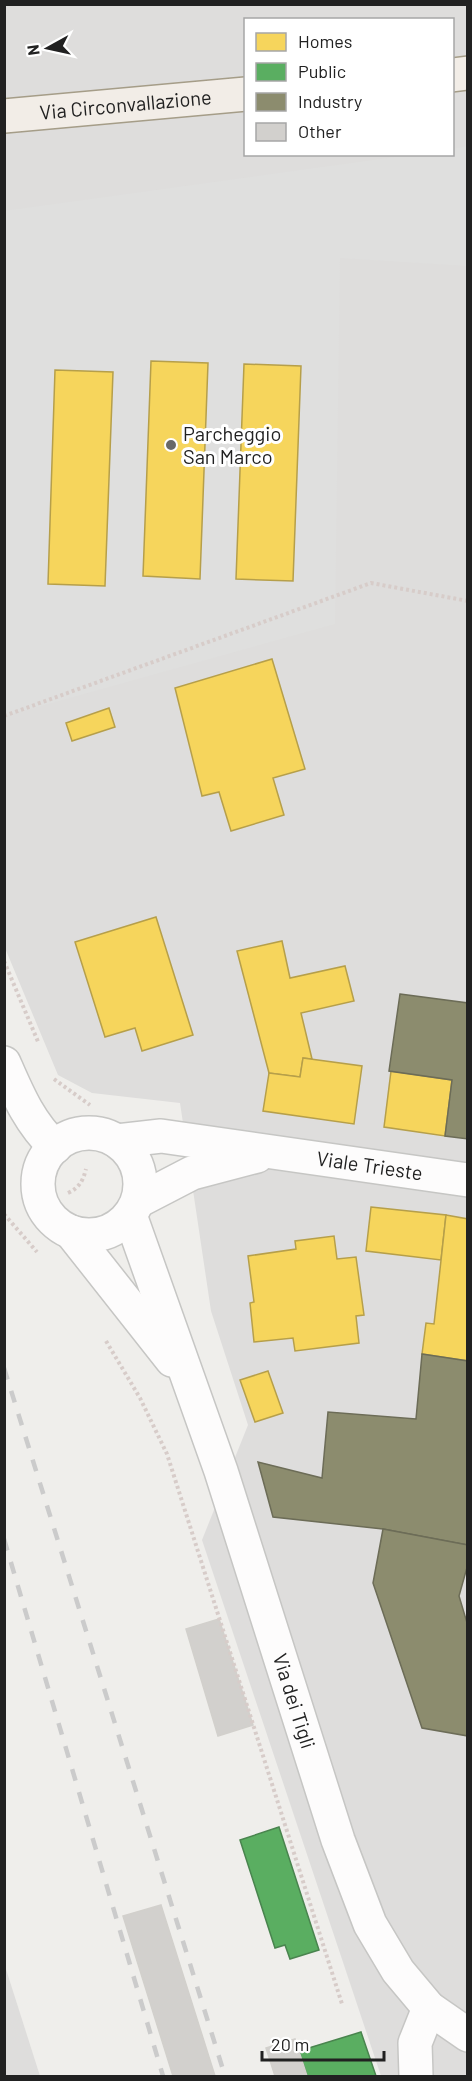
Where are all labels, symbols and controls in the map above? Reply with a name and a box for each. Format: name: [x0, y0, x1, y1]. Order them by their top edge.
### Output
north arrow: [18, 18, 78, 78]
legend: [244, 18, 454, 156]
text: Homes: [298, 30, 352, 52]
text: N: [23, 44, 43, 57]
text: Public: [298, 60, 346, 82]
street label: Via Circonvallazione: [38, 84, 212, 124]
text: Industry: [298, 90, 362, 112]
text: Other: [298, 120, 342, 142]
place label: Parcheggio San Marco: [183, 421, 281, 468]
marker: Parcheggio San Marco: [164, 438, 178, 452]
street label: Viale Trieste: [315, 1145, 424, 1184]
street label: Via dei Tigli: [269, 1650, 321, 1751]
scale bar: [262, 2024, 384, 2062]
text: 20 m: [271, 2033, 309, 2055]

